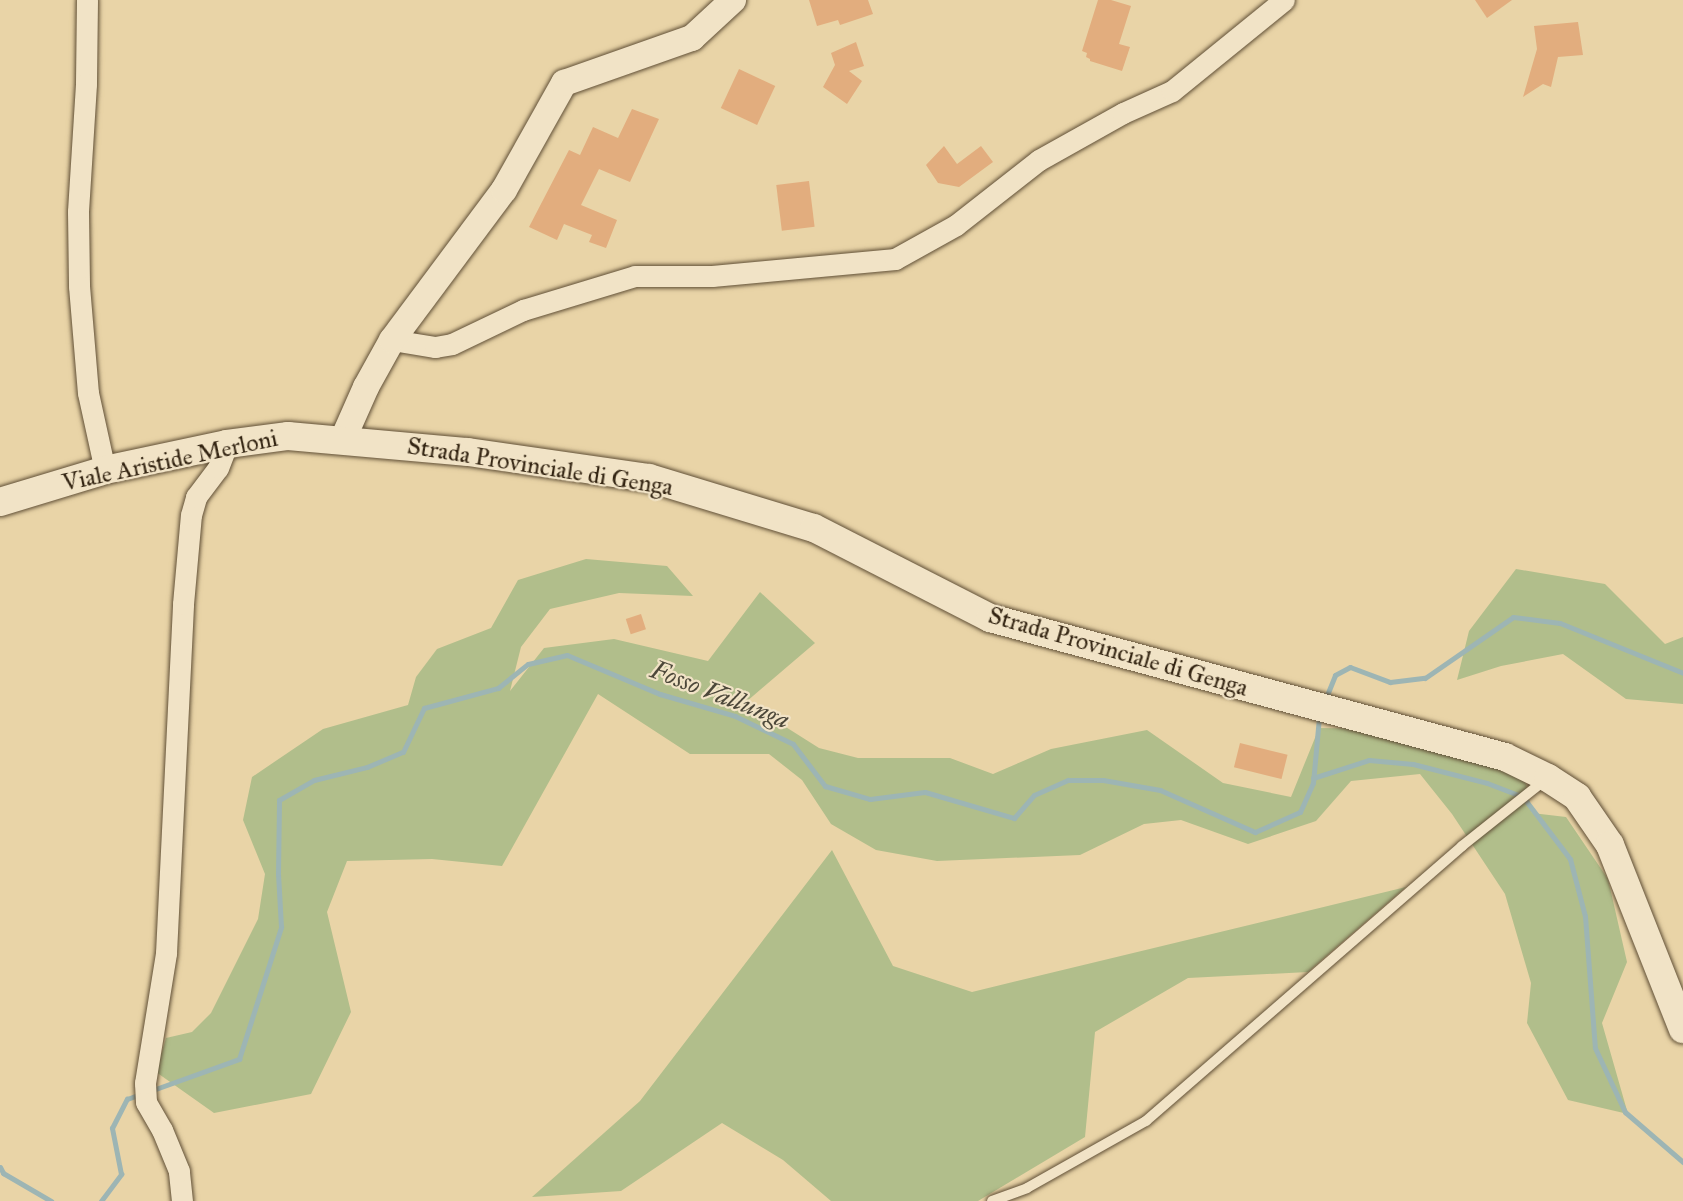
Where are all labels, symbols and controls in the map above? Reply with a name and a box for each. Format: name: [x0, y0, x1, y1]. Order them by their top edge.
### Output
street label: Viale Aristide Merloni: [60, 424, 280, 498]
street label: Strada Provinciale di Genga: [405, 432, 675, 502]
street label: Strada Provinciale di Genga: [985, 601, 1251, 703]
water label: Fosso Vallunga: [646, 654, 794, 736]

